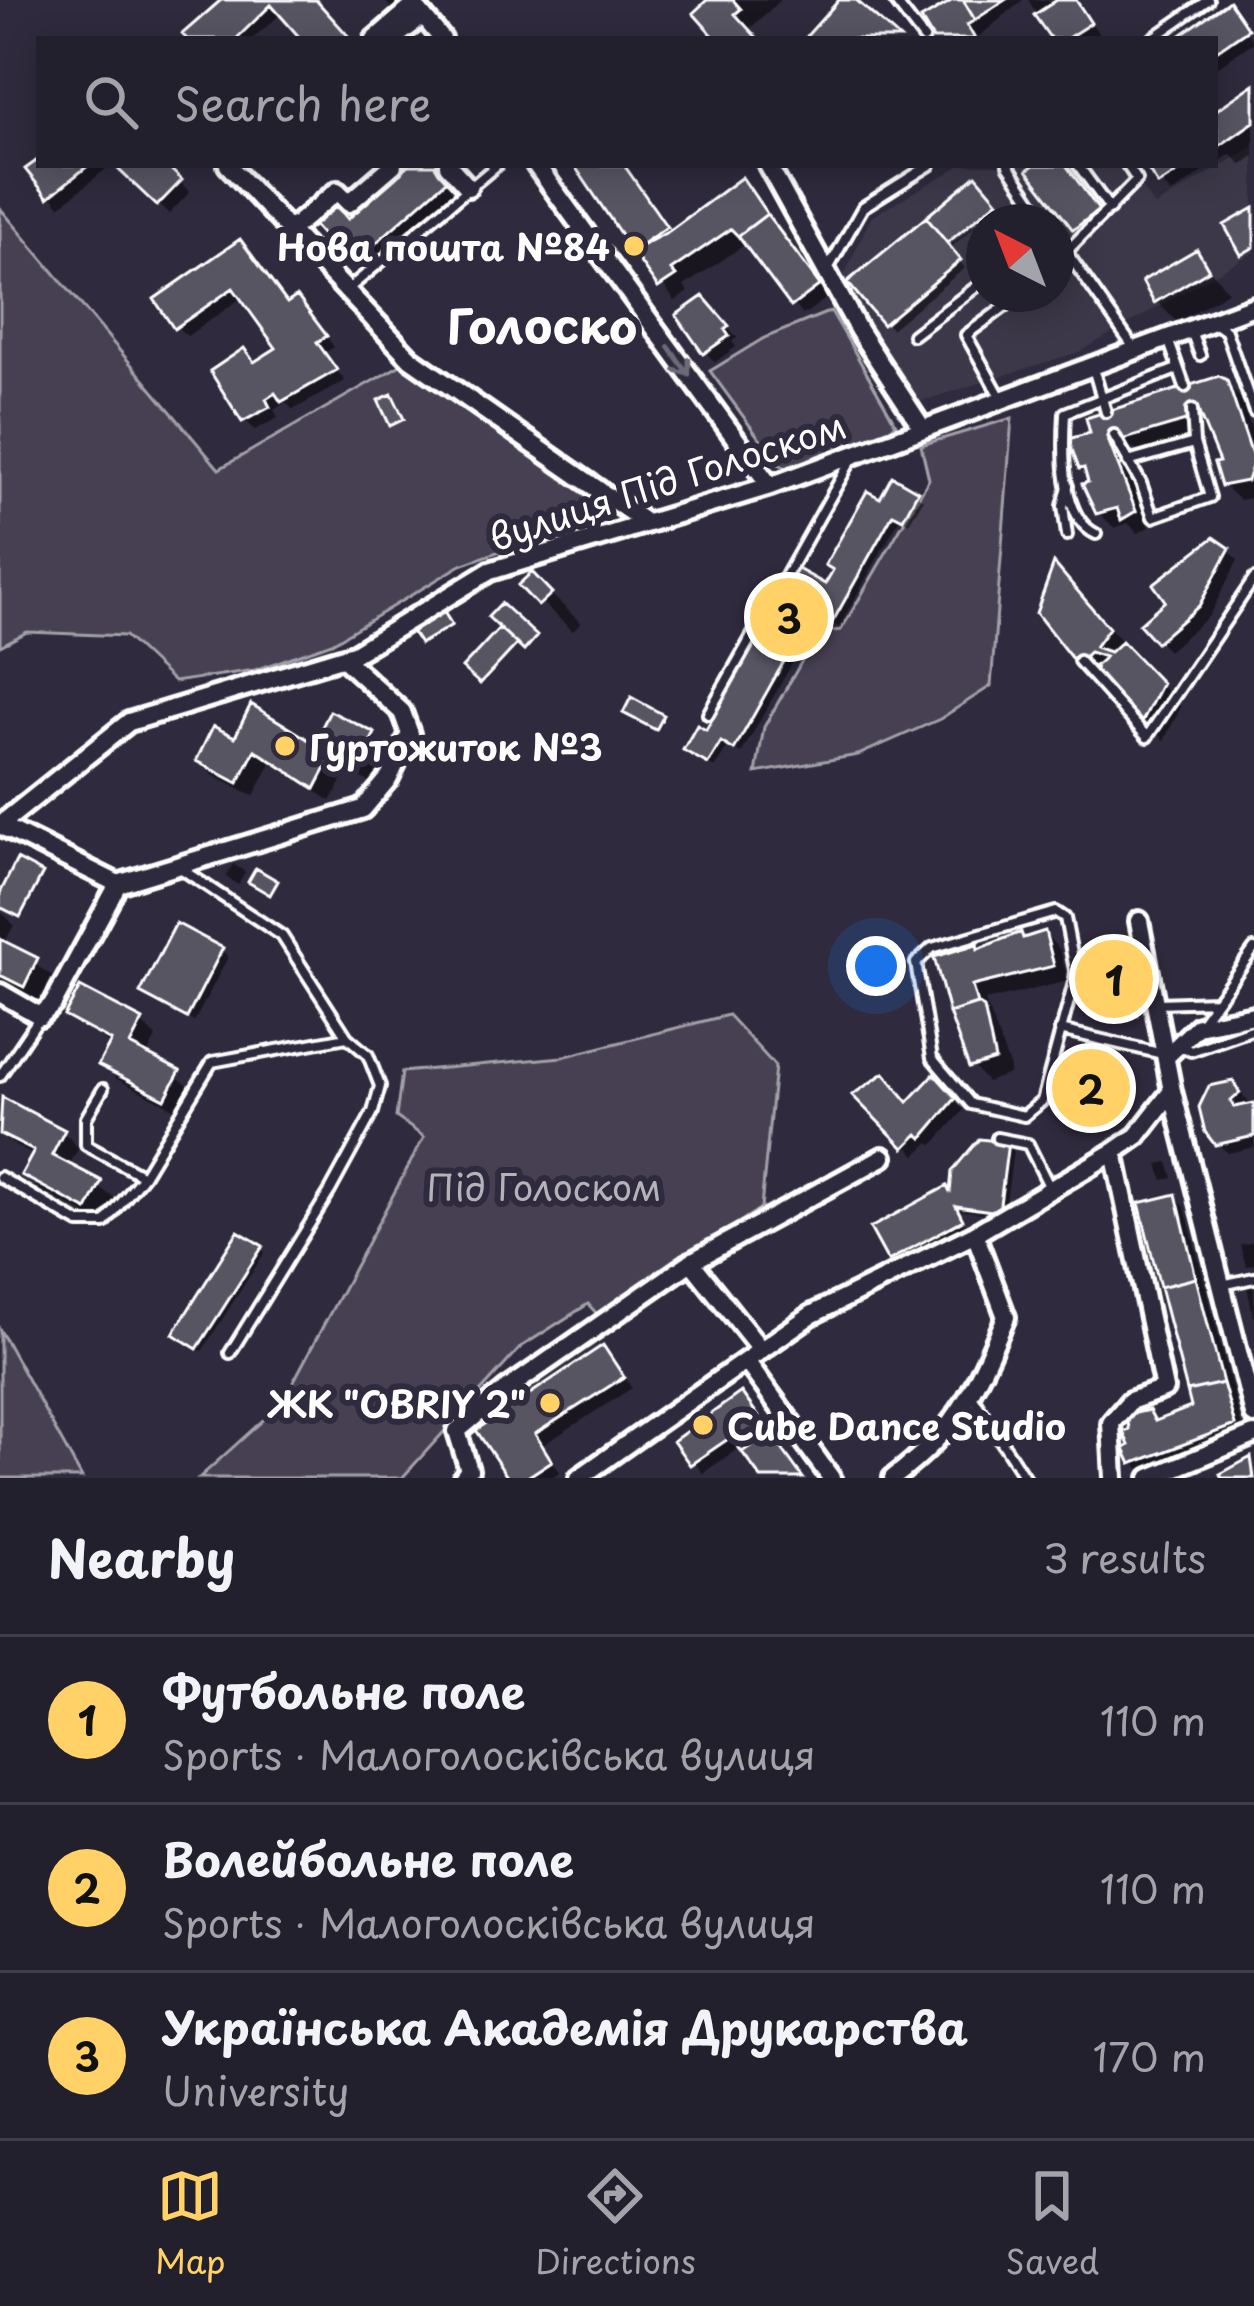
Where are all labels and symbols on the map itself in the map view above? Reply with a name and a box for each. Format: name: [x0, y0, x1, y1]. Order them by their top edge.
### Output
north arrow: [966, 204, 1074, 312]
place label: Нова пошта №84: [277, 219, 610, 273]
marker: Нова пошта №84: [621, 233, 647, 259]
district label: Голоско: [447, 288, 637, 360]
one-way arrow: [666, 345, 692, 377]
street label: вулиця Під Голоском: [482, 397, 852, 563]
pin: 3: [750, 572, 828, 662]
place label: Гуртожиток №3: [309, 719, 602, 773]
marker: Гуртожиток №3: [272, 733, 298, 759]
pin: 1: [1075, 934, 1153, 1024]
your location: [846, 936, 906, 996]
pin: 2: [1052, 1043, 1130, 1133]
park label: Під Голоском: [427, 1159, 661, 1213]
place label: ЖК "OBRIY 2": [267, 1376, 526, 1430]
marker: ЖК "OBRIY 2": [537, 1390, 563, 1416]
place label: Cube Dance Studio: [727, 1398, 1066, 1452]
marker: Cube Dance Studio: [690, 1412, 716, 1438]

